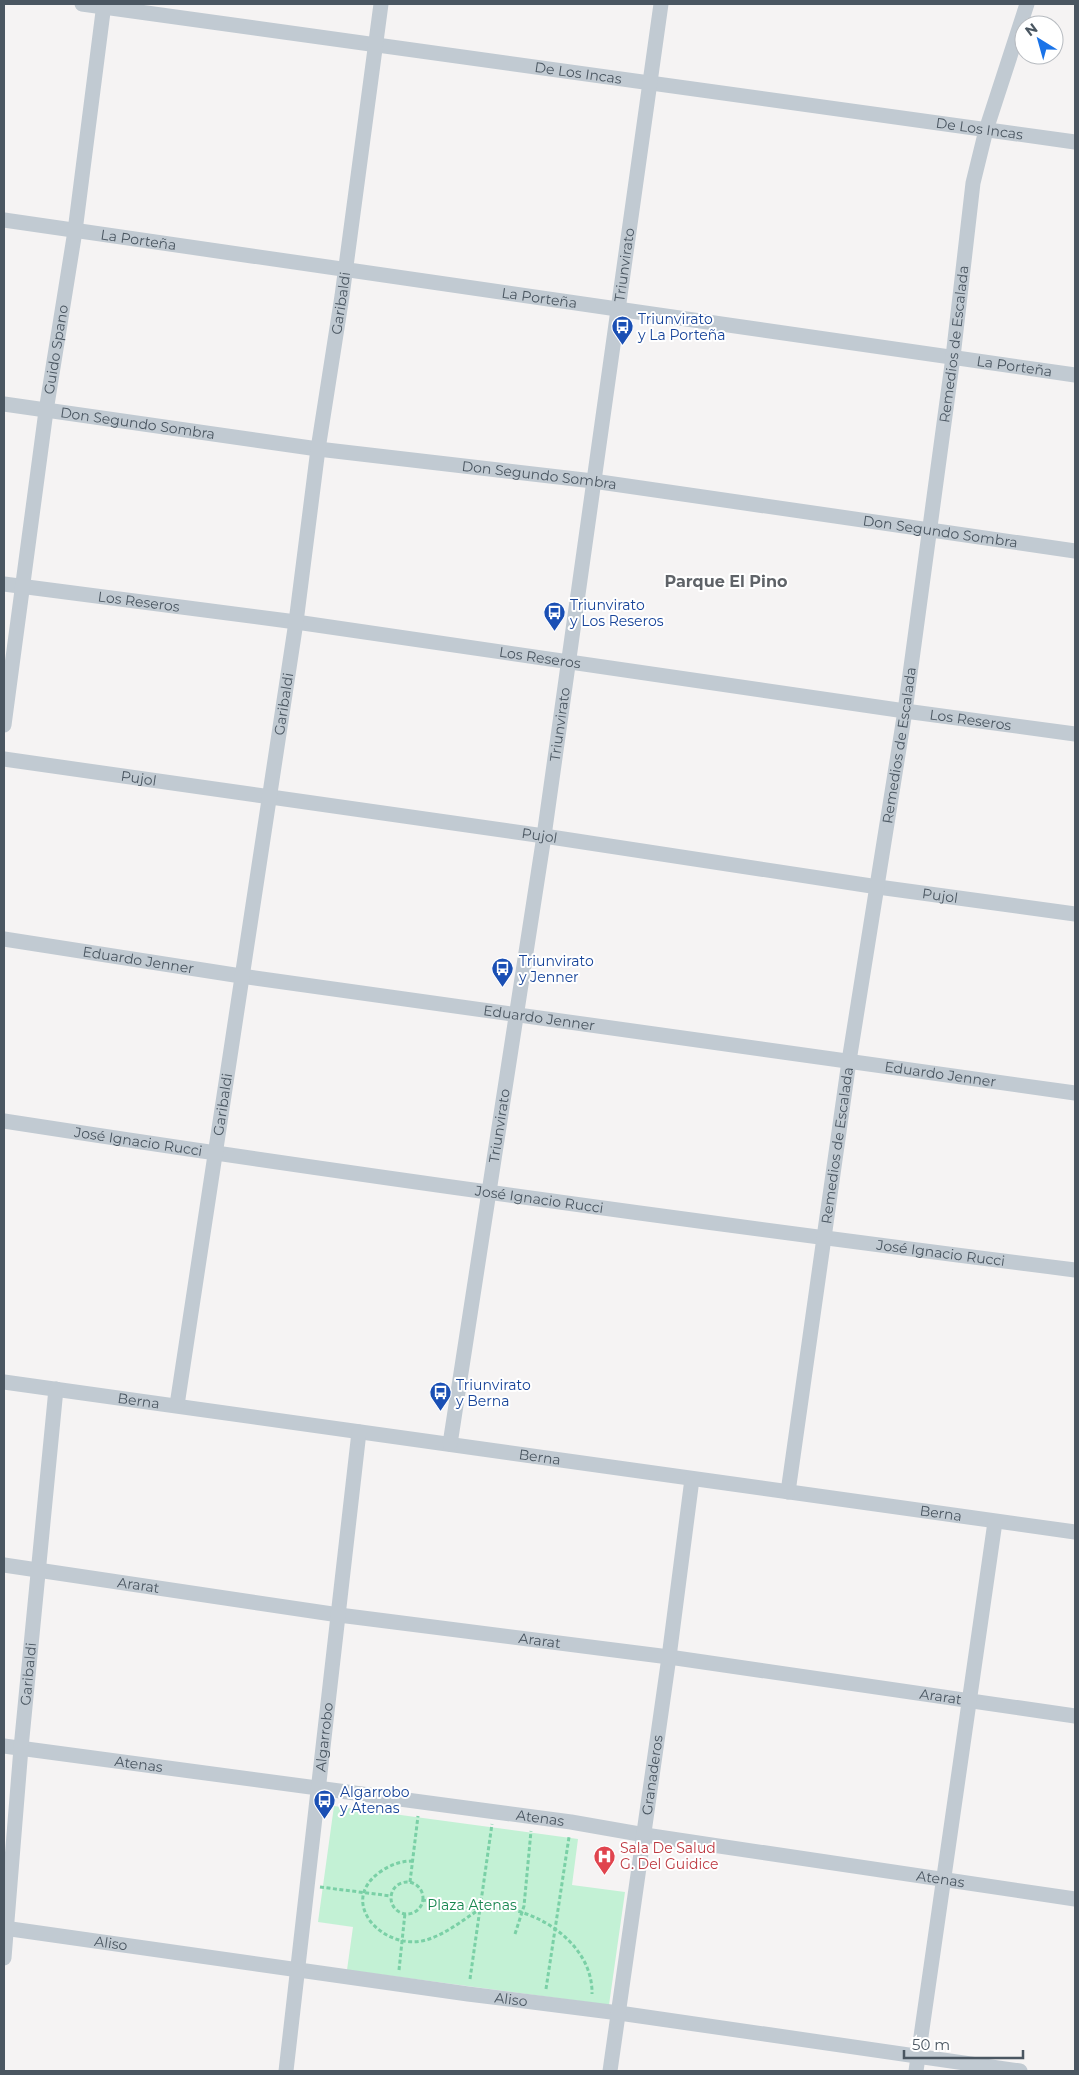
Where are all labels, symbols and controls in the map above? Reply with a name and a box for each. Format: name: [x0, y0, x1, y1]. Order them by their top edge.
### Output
north arrow: [1014, 15, 1064, 65]
text: N: [1021, 19, 1041, 40]
street label: De Los Incas: [533, 58, 623, 88]
street label: De Los Incas: [935, 114, 1024, 144]
street label: La Porteña: [100, 225, 178, 254]
street label: Triunvirato: [610, 226, 638, 303]
street label: Remedios de Escalada: [935, 264, 972, 424]
street label: Garibaldi: [327, 271, 354, 336]
street label: La Porteña: [500, 284, 578, 312]
street label: Guido Spano: [40, 303, 72, 396]
place label: Triunvirato y La Porteña: [637, 310, 726, 344]
bus stop icon: Triunvirato y La Porteña: [610, 315, 634, 346]
street label: La Porteña: [975, 352, 1054, 381]
street label: Don Segundo Sombra: [59, 403, 216, 443]
street label: Don Segundo Sombra: [461, 457, 618, 493]
street label: Don Segundo Sombra: [862, 511, 1019, 552]
district label: Parque El Pino: [665, 572, 787, 591]
street label: Los Reseros: [97, 587, 181, 616]
place label: Triunvirato y Los Reseros: [569, 596, 664, 630]
bus stop icon: Triunvirato y Los Reseros: [542, 601, 566, 632]
street label: Los Reseros: [498, 643, 582, 673]
street label: Remedios de Escalada: [878, 666, 920, 825]
street label: Garibaldi: [270, 671, 297, 737]
street label: Triunvirato: [546, 686, 574, 763]
street label: Los Reseros: [928, 705, 1013, 734]
street label: Pujol: [120, 767, 158, 790]
street label: Pujol: [521, 824, 559, 847]
street label: Pujol: [921, 884, 959, 907]
street label: Eduardo Jenner: [81, 942, 196, 978]
place label: Triunvirato y Jenner: [518, 952, 594, 986]
bus stop icon: Triunvirato y Jenner: [491, 957, 515, 988]
street label: Eduardo Jenner: [482, 1001, 596, 1035]
street label: Eduardo Jenner: [883, 1057, 998, 1091]
street label: Remedios de Escalada: [817, 1066, 857, 1225]
street label: Garibaldi: [209, 1072, 236, 1137]
street label: Triunvirato: [485, 1087, 514, 1164]
street label: José Ignacio Rucci: [72, 1123, 204, 1160]
street label: José Ignacio Rucci: [473, 1181, 605, 1217]
street label: José Ignacio Rucci: [875, 1236, 1006, 1270]
place label: Triunvirato y Berna: [455, 1376, 531, 1410]
bus stop icon: Triunvirato y Berna: [428, 1381, 452, 1412]
street label: Berna: [117, 1389, 161, 1413]
street label: Berna: [518, 1445, 562, 1469]
street label: Berna: [919, 1501, 963, 1525]
street label: Ararat: [116, 1573, 161, 1597]
street label: Ararat: [518, 1629, 562, 1652]
street label: Garibaldi: [16, 1642, 40, 1706]
street label: Ararat: [919, 1685, 963, 1708]
street label: Algarrobo: [311, 1701, 337, 1773]
street label: Granaderos: [638, 1734, 667, 1816]
street label: Atenas: [114, 1752, 164, 1776]
place label: Algarrobo y Atenas: [339, 1783, 410, 1817]
bus stop icon: Algarrobo y Atenas: [312, 1788, 336, 1819]
street label: Atenas: [515, 1806, 566, 1830]
place label: Sala De Salud G. Del Guidice: [620, 1839, 719, 1873]
hospital icon: Sala De Salud G. Del Guidice: [592, 1844, 616, 1875]
street label: Atenas: [915, 1867, 966, 1891]
park label: Plaza Atenas: [427, 1896, 517, 1914]
street label: Aliso: [93, 1932, 129, 1954]
street label: Aliso: [493, 1988, 529, 2010]
scale bar: [904, 2028, 1023, 2060]
text: 50 m: [912, 2035, 950, 2054]

